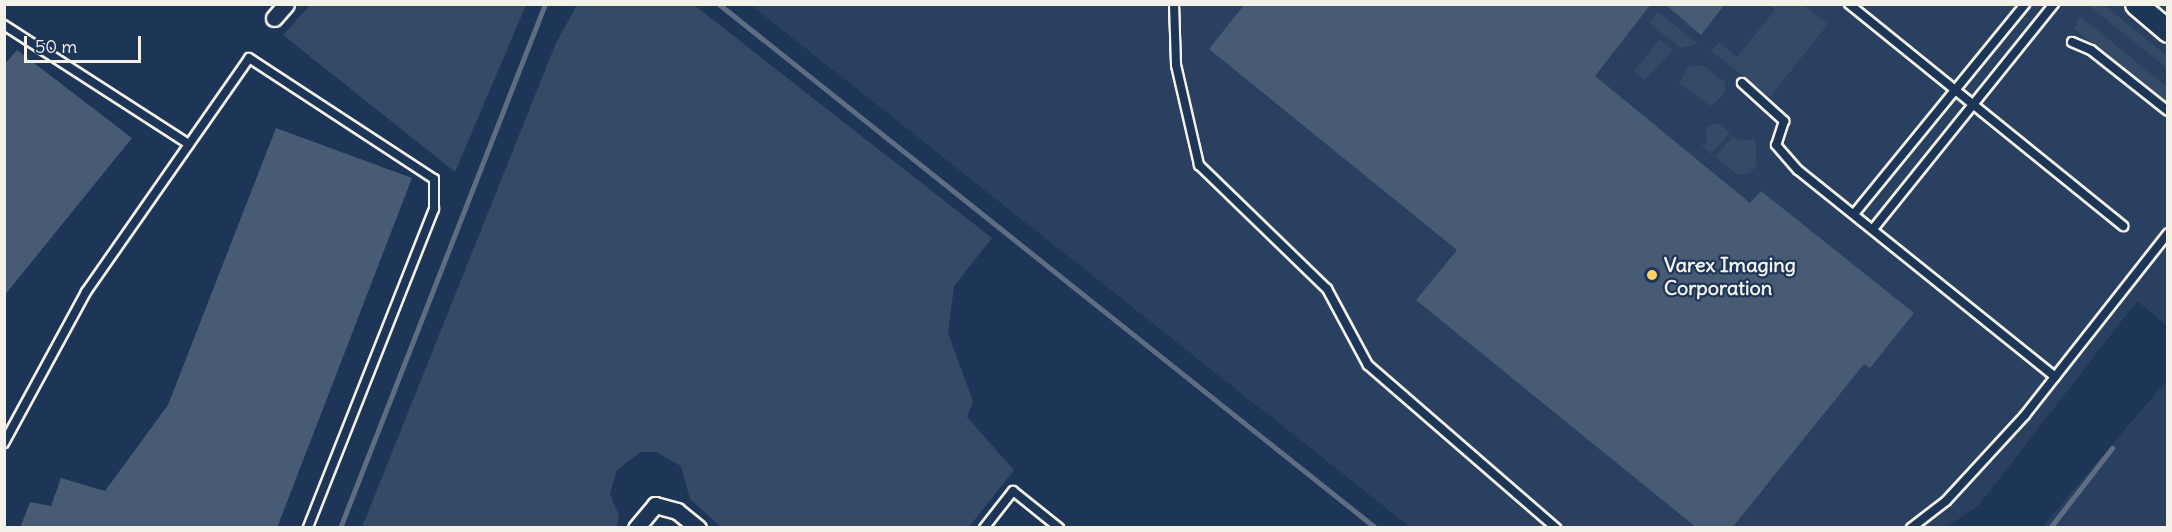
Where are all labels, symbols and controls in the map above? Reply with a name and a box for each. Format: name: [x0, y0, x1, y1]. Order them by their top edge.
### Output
scale bar: [27, 24, 144, 62]
text: 50 m: [35, 35, 77, 58]
place label: Varex Imaging Corporation: [1664, 252, 1796, 299]
marker: Varex Imaging Corporation: [1645, 268, 1659, 282]

